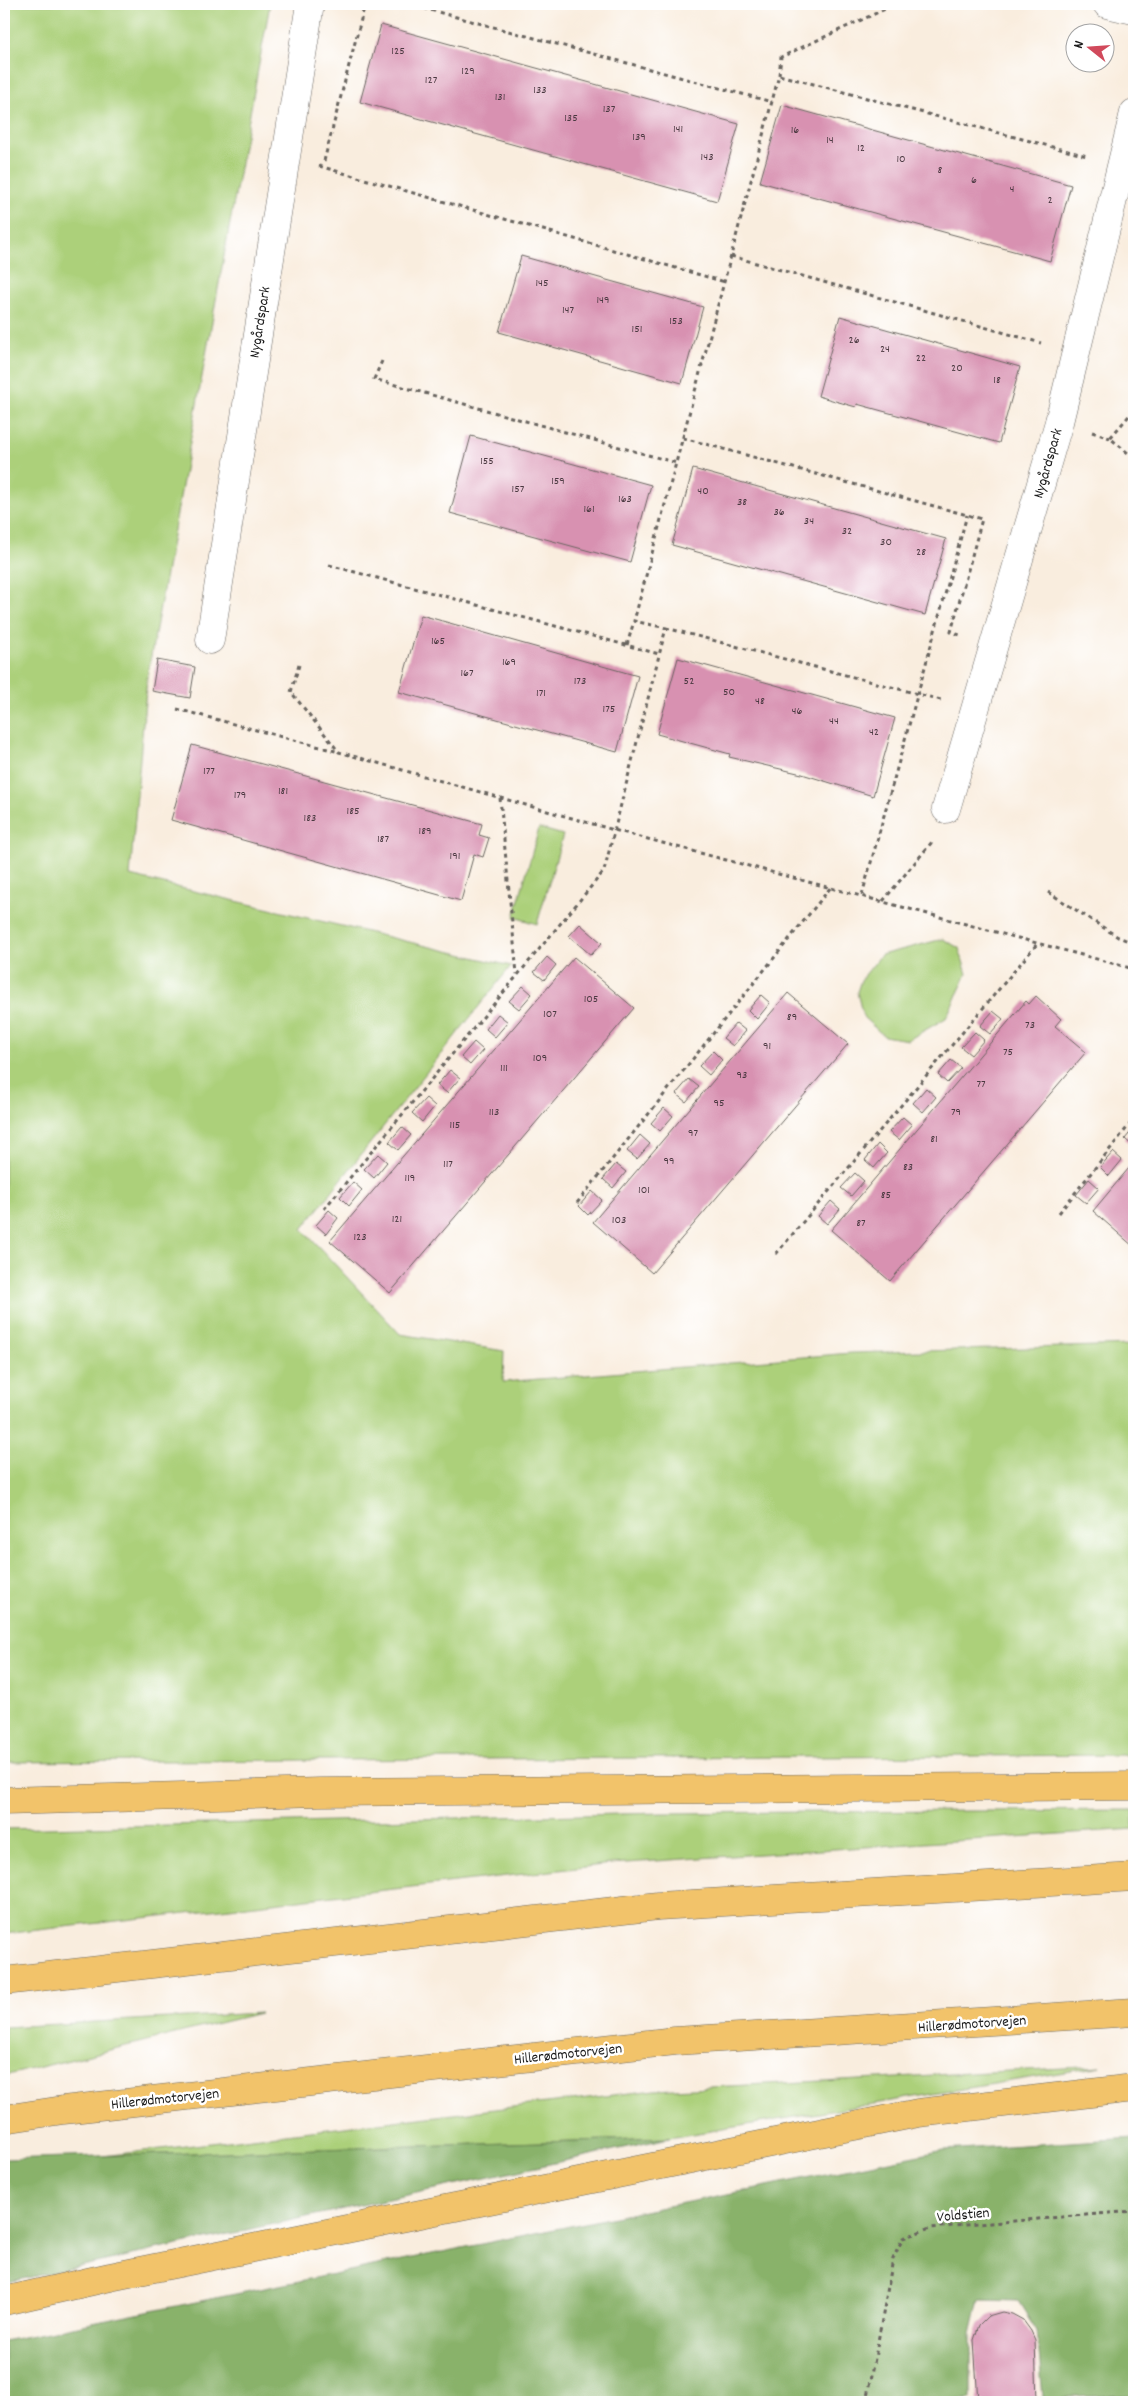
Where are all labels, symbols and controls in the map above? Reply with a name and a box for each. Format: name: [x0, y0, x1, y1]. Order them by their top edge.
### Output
north arrow: [1066, 22, 1116, 72]
text: N: [1069, 38, 1090, 51]
house number: 125: [391, 43, 405, 60]
house number: 129: [461, 63, 475, 80]
house number: 127: [425, 72, 438, 89]
house number: 133: [533, 82, 547, 99]
house number: 131: [495, 89, 505, 106]
house number: 137: [603, 101, 616, 118]
house number: 135: [564, 110, 578, 127]
house number: 141: [673, 121, 683, 138]
house number: 16: [791, 122, 799, 139]
house number: 139: [632, 129, 646, 146]
house number: 14: [826, 132, 834, 149]
house number: 12: [857, 140, 865, 157]
house number: 143: [701, 149, 713, 166]
house number: 10: [896, 151, 906, 168]
house number: 8: [938, 162, 943, 179]
house number: 6: [971, 172, 977, 189]
house number: 4: [1010, 181, 1015, 198]
house number: 2: [1047, 192, 1053, 209]
house number: 145: [535, 275, 549, 292]
street label: Nygårdspark: [244, 285, 277, 360]
house number: 149: [596, 292, 610, 309]
house number: 147: [562, 302, 574, 319]
house number: 153: [669, 313, 683, 330]
house number: 151: [632, 321, 642, 338]
house number: 26: [848, 332, 860, 349]
house number: 24: [880, 341, 890, 358]
house number: 22: [916, 350, 926, 367]
house number: 20: [951, 360, 963, 377]
house number: 18: [993, 372, 1001, 389]
street label: Nygårdspark: [1028, 426, 1069, 501]
house number: 155: [480, 453, 494, 470]
house number: 159: [551, 473, 565, 490]
house number: 157: [512, 481, 525, 498]
house number: 40: [697, 483, 709, 500]
house number: 163: [618, 491, 632, 508]
house number: 38: [737, 494, 747, 511]
house number: 161: [583, 501, 595, 518]
house number: 36: [773, 504, 785, 521]
house number: 34: [804, 513, 814, 530]
house number: 32: [842, 523, 852, 540]
house number: 30: [880, 534, 892, 551]
house number: 28: [916, 544, 926, 561]
house number: 165: [431, 633, 445, 650]
house number: 169: [502, 654, 516, 671]
house number: 167: [460, 665, 474, 682]
house number: 173: [574, 673, 586, 690]
house number: 52: [684, 673, 694, 690]
house number: 50: [723, 684, 735, 701]
house number: 171: [536, 685, 546, 702]
house number: 48: [755, 693, 765, 710]
house number: 175: [603, 701, 615, 718]
house number: 46: [792, 703, 803, 720]
house number: 44: [829, 713, 839, 730]
house number: 42: [869, 724, 879, 741]
house number: 177: [203, 763, 215, 780]
house number: 181: [278, 783, 288, 800]
house number: 179: [234, 787, 246, 804]
house number: 185: [347, 803, 360, 820]
house number: 183: [304, 810, 316, 827]
house number: 189: [419, 823, 431, 840]
house number: 187: [377, 831, 389, 848]
house number: 191: [450, 848, 460, 865]
house number: 105: [584, 991, 598, 1008]
house number: 107: [543, 1006, 557, 1023]
house number: 89: [787, 1009, 797, 1026]
house number: 73: [1025, 1017, 1035, 1034]
house number: 91: [763, 1038, 771, 1055]
house number: 75: [1003, 1044, 1013, 1061]
house number: 109: [533, 1050, 547, 1067]
house number: 111: [500, 1060, 508, 1077]
house number: 93: [737, 1067, 747, 1084]
house number: 77: [976, 1076, 986, 1093]
house number: 95: [713, 1095, 725, 1112]
house number: 113: [489, 1104, 499, 1121]
house number: 79: [951, 1104, 961, 1121]
house number: 115: [450, 1117, 460, 1134]
house number: 97: [688, 1125, 698, 1142]
house number: 81: [930, 1131, 938, 1148]
house number: 99: [664, 1153, 675, 1170]
house number: 117: [443, 1156, 453, 1173]
house number: 83: [903, 1159, 913, 1176]
house number: 119: [405, 1170, 415, 1187]
house number: 101: [638, 1182, 650, 1199]
house number: 85: [881, 1187, 891, 1204]
house number: 121: [392, 1211, 402, 1228]
house number: 103: [612, 1212, 626, 1229]
house number: 87: [856, 1215, 866, 1232]
house number: 123: [353, 1229, 367, 1246]
street label: Hillerødmotorvejen: [917, 2010, 1027, 2040]
street label: Hillerødmotorvejen: [513, 2038, 623, 2072]
street label: Hillerødmotorvejen: [110, 2083, 220, 2117]
street label: Voldstien: [936, 2203, 990, 2229]

